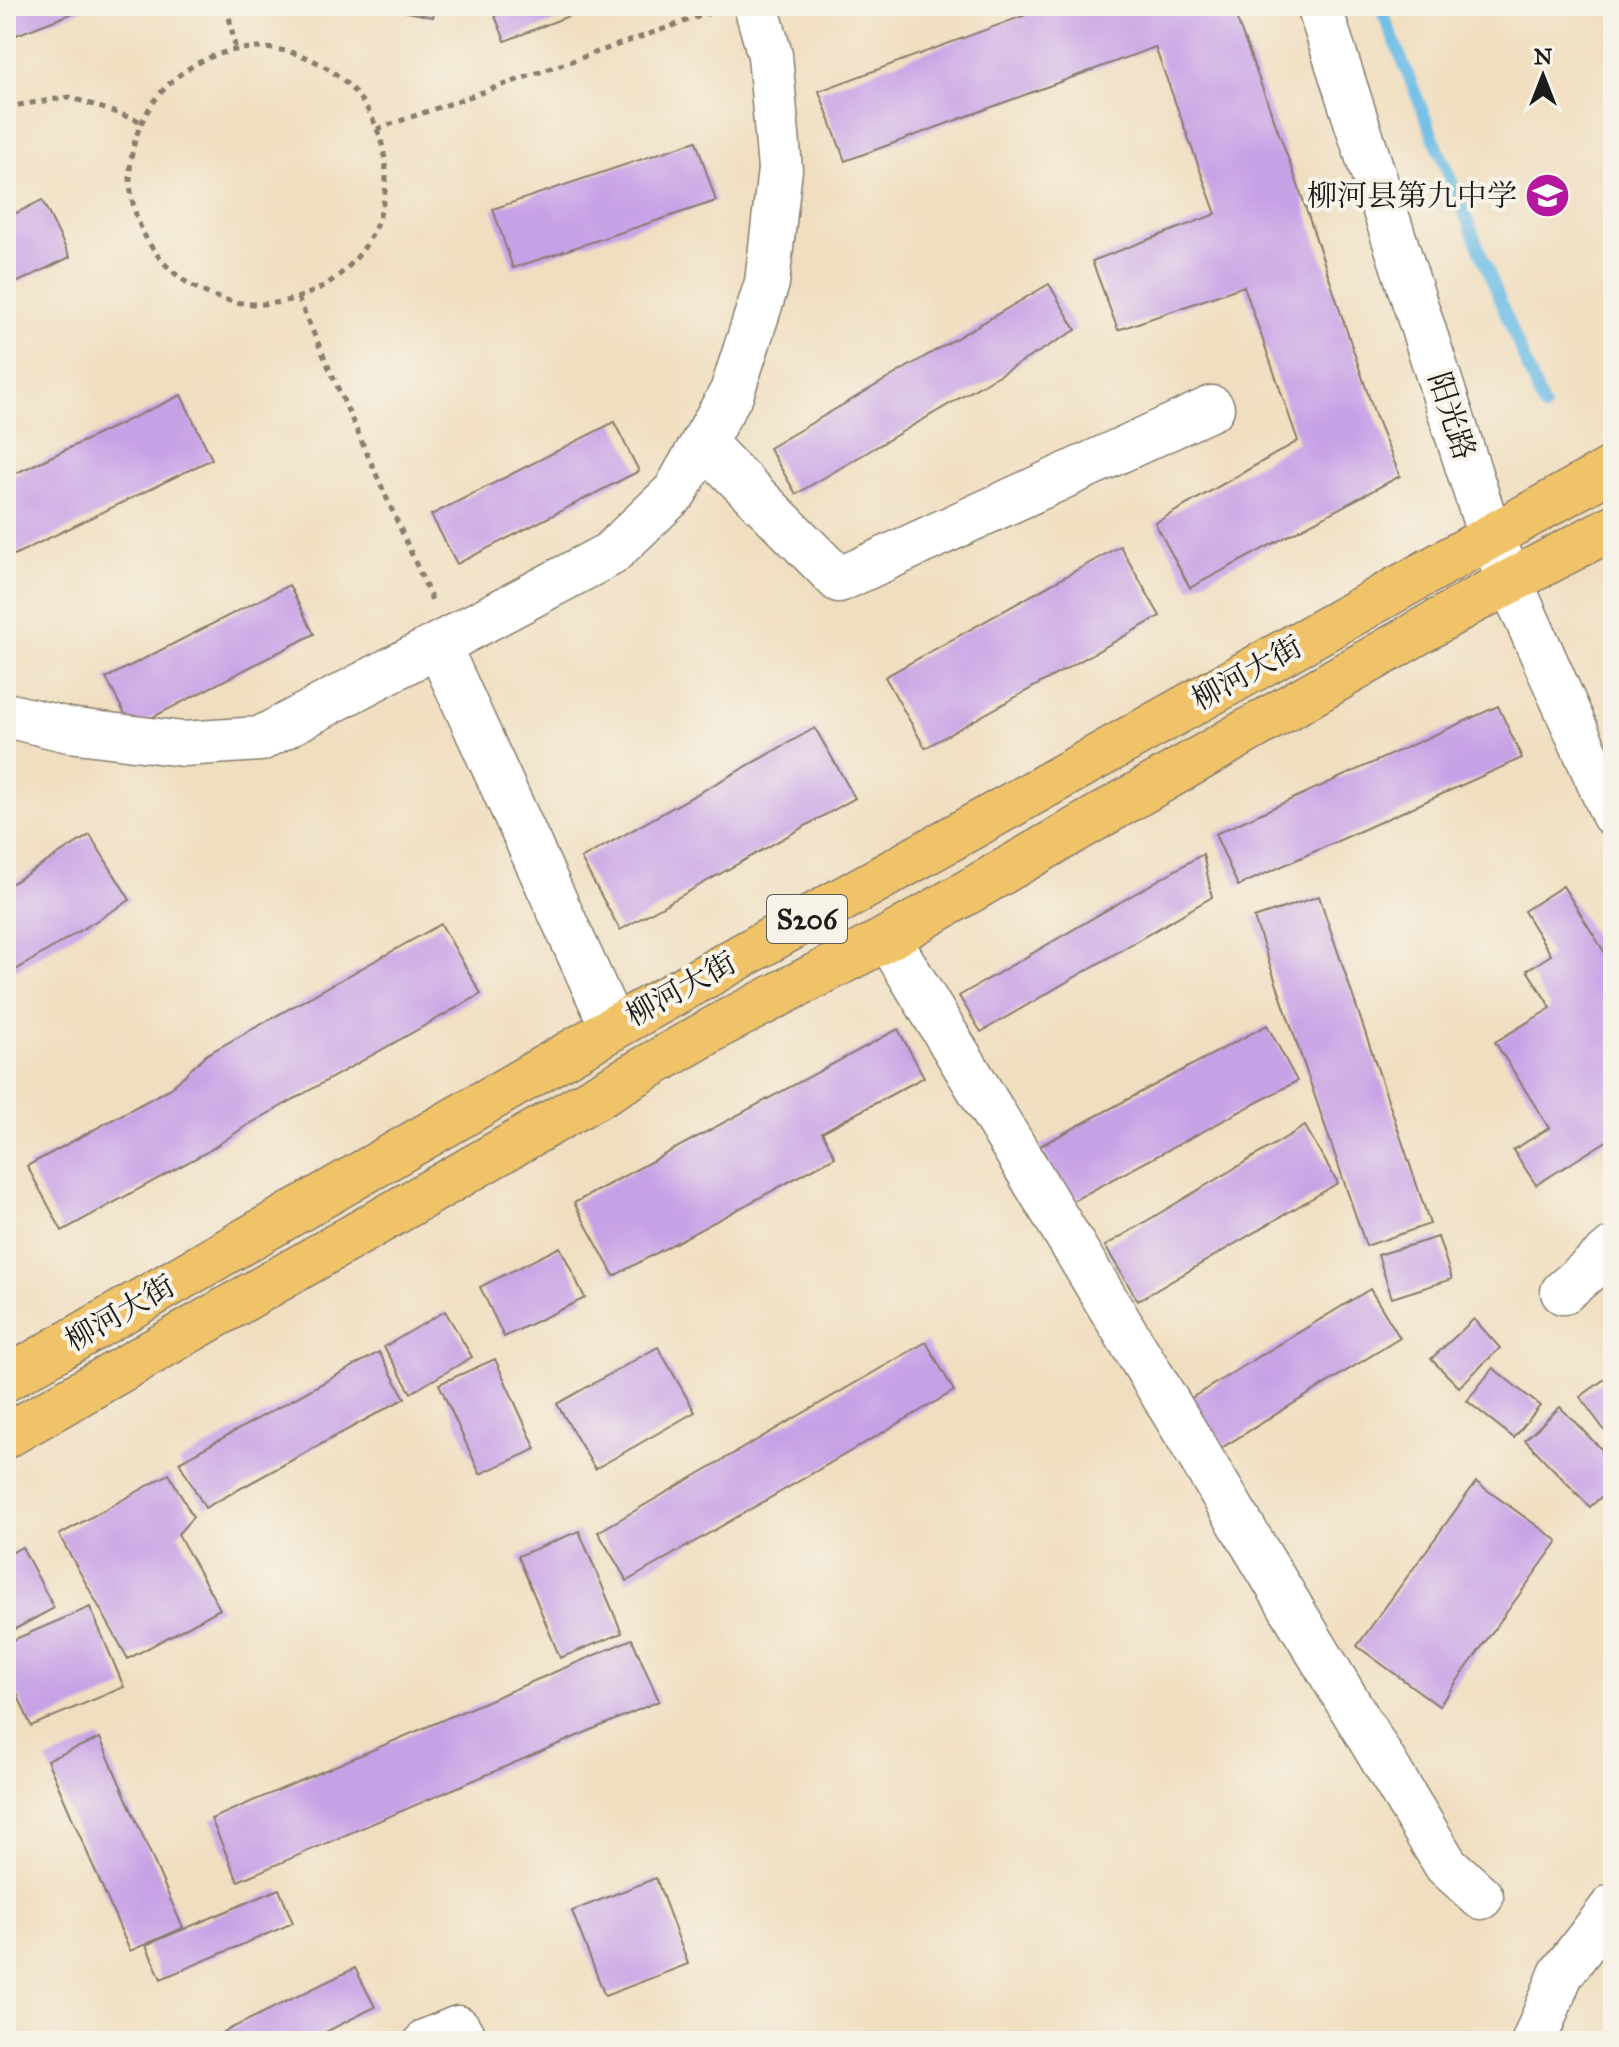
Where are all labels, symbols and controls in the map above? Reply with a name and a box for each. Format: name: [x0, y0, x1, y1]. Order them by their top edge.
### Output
north arrow: [1503, 36, 1583, 116]
text: N: [1534, 43, 1553, 70]
school or university icon: 柳河县第九中学: [1524, 172, 1572, 220]
place label: 柳河县第九中学: [1307, 178, 1517, 214]
street label: 阳光路: [1421, 368, 1483, 464]
street label: 柳河大街: [1186, 628, 1308, 718]
road number: S206: [767, 895, 847, 943]
street label: 柳河大街: [620, 944, 742, 1034]
street label: 柳河大街: [59, 1267, 181, 1359]

